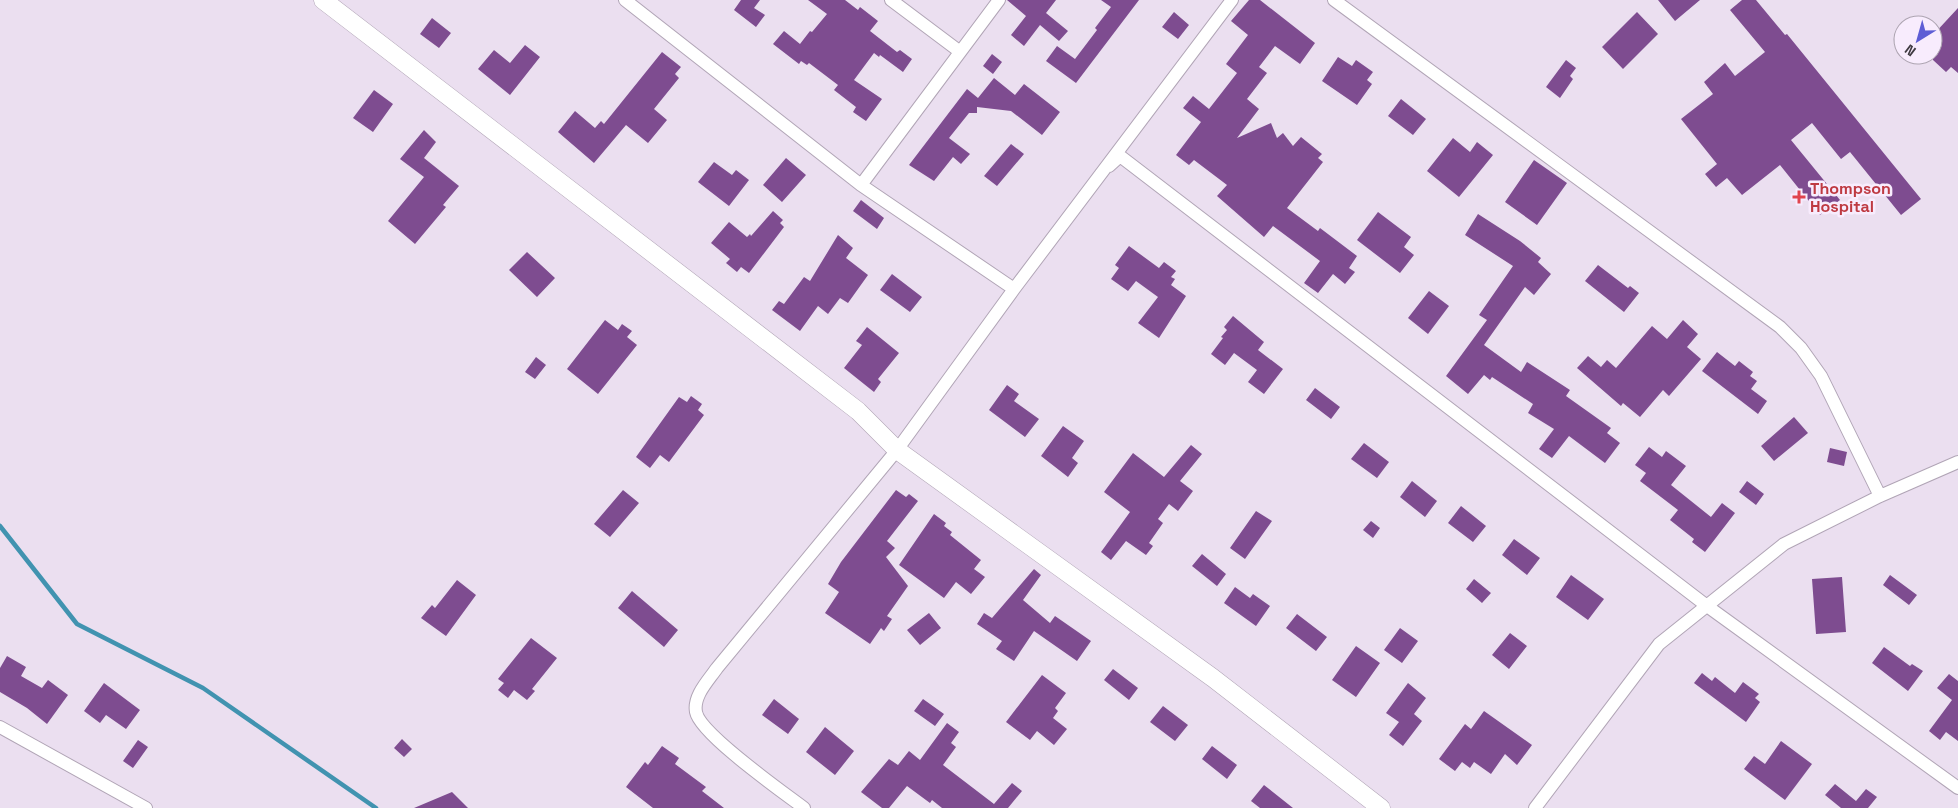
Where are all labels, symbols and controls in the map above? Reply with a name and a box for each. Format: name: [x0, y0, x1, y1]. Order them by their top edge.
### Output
north arrow: [1893, 15, 1943, 65]
text: N: [1901, 40, 1919, 60]
place label: Thompson Hospital: [1810, 178, 1891, 217]
marker: Thompson Hospital: [1792, 190, 1806, 204]

